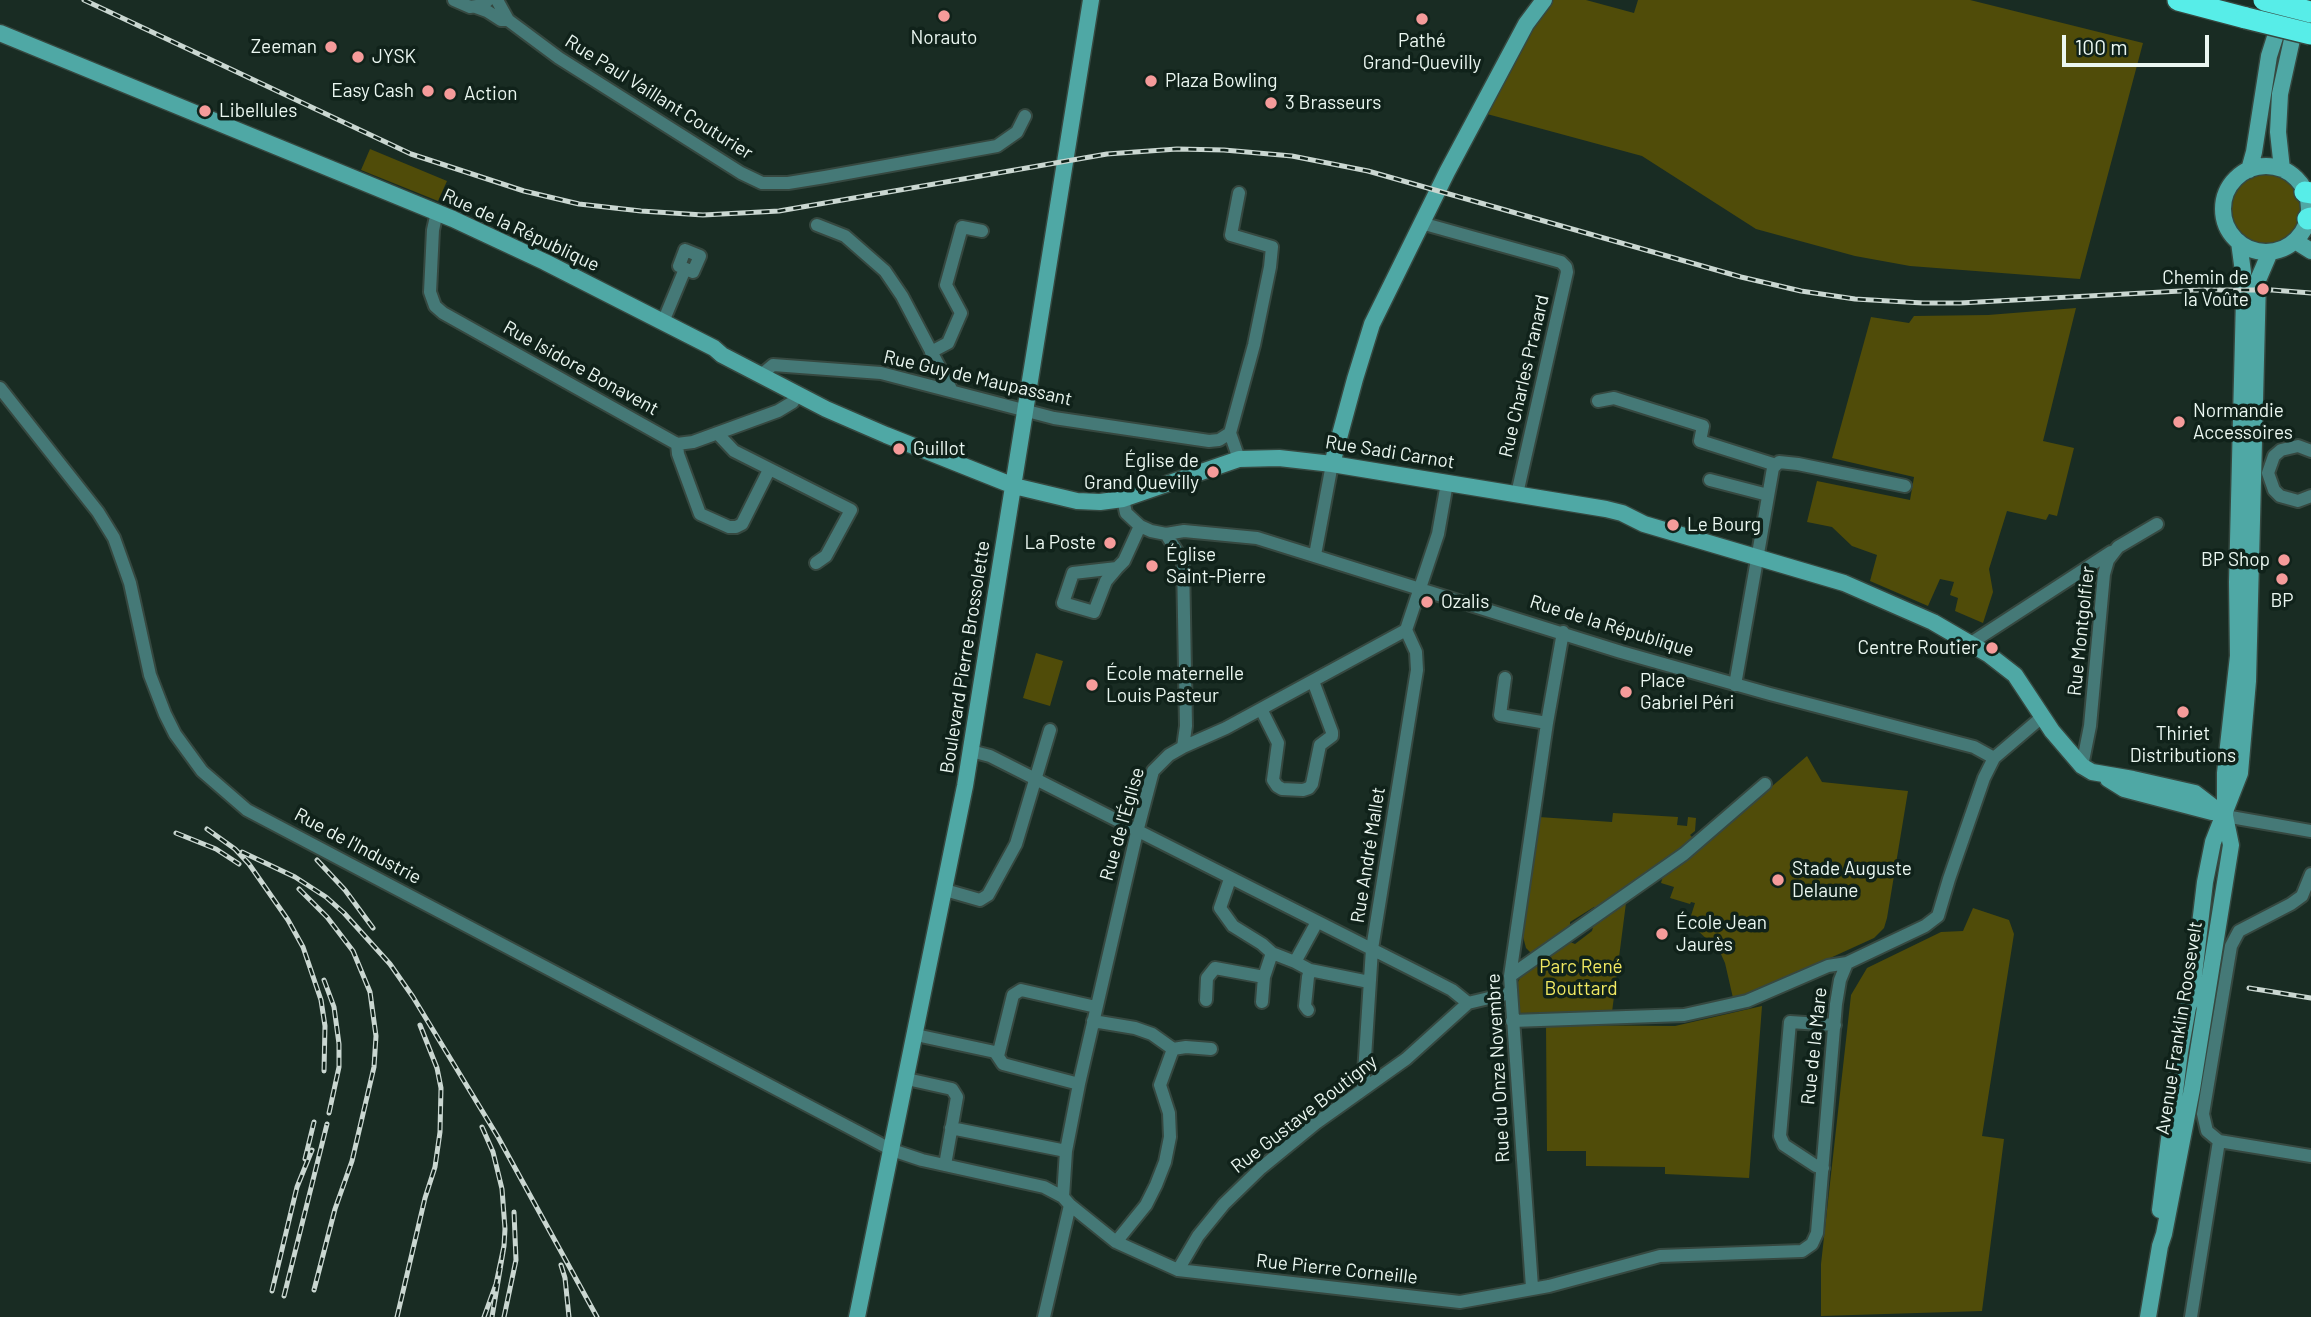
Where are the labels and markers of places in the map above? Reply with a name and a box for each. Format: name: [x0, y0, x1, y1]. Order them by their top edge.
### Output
marker: Norauto: [936, 8, 952, 24]
marker: Pathé Grand-Quevilly: [1414, 11, 1430, 27]
place label: Norauto: [911, 27, 977, 49]
place label: Pathé Grand-Quevilly: [1363, 30, 1481, 74]
place label: Zeeman: [251, 36, 317, 58]
marker: Zeeman: [323, 39, 339, 55]
place label: JYSK: [372, 46, 416, 68]
marker: JYSK: [350, 49, 366, 65]
place label: Plaza Bowling: [1165, 70, 1278, 92]
marker: Plaza Bowling: [1143, 73, 1159, 89]
place label: Easy Cash: [331, 80, 414, 102]
marker: Easy Cash: [420, 83, 436, 99]
place label: Action: [464, 83, 518, 105]
marker: Action: [442, 86, 458, 102]
place label: 3 Brasseurs: [1285, 92, 1381, 114]
marker: 3 Brasseurs: [1263, 95, 1279, 111]
place label: Libellules: [219, 100, 297, 122]
marker: Libellules: [197, 103, 213, 119]
place label: Chemin de la Voûte: [2162, 267, 2249, 311]
marker: Chemin de la Voûte: [2255, 281, 2271, 297]
place label: Normandie Accessoires: [2193, 400, 2293, 444]
marker: Normandie Accessoires: [2171, 414, 2187, 430]
place label: Guillot: [913, 438, 966, 460]
marker: Guillot: [891, 441, 907, 457]
place label: Église de Grand Quevilly: [1084, 450, 1199, 494]
marker: Église de Grand Quevilly: [1205, 464, 1221, 480]
place label: Le Bourg: [1687, 514, 1761, 536]
marker: Le Bourg: [1665, 517, 1681, 533]
place label: La Poste: [1025, 532, 1096, 554]
marker: La Poste: [1102, 535, 1118, 551]
place label: Église Saint-Pierre: [1166, 544, 1266, 588]
place label: BP Shop: [2201, 549, 2270, 571]
marker: BP Shop: [2276, 552, 2292, 568]
marker: Église Saint-Pierre: [1144, 558, 1160, 574]
marker: BP: [2274, 571, 2290, 587]
place label: BP: [2270, 590, 2294, 612]
place label: Ozalis: [1441, 591, 1489, 613]
marker: Ozalis: [1419, 594, 1435, 610]
place label: Centre Routier: [1858, 637, 1978, 659]
marker: Centre Routier: [1984, 640, 2000, 656]
place label: École maternelle Louis Pasteur: [1106, 663, 1244, 707]
place label: Place Gabriel Péri: [1640, 670, 1734, 714]
marker: École maternelle Louis Pasteur: [1084, 677, 1100, 693]
marker: Place Gabriel Péri: [1618, 684, 1634, 700]
marker: Thiriet Distributions: [2175, 704, 2191, 720]
place label: Thiriet Distributions: [2130, 723, 2236, 767]
place label: Stade Auguste Delaune: [1792, 858, 1912, 902]
marker: Stade Auguste Delaune: [1770, 872, 1786, 888]
place label: École Jean Jaurès: [1676, 912, 1767, 956]
marker: École Jean Jaurès: [1654, 926, 1670, 942]

